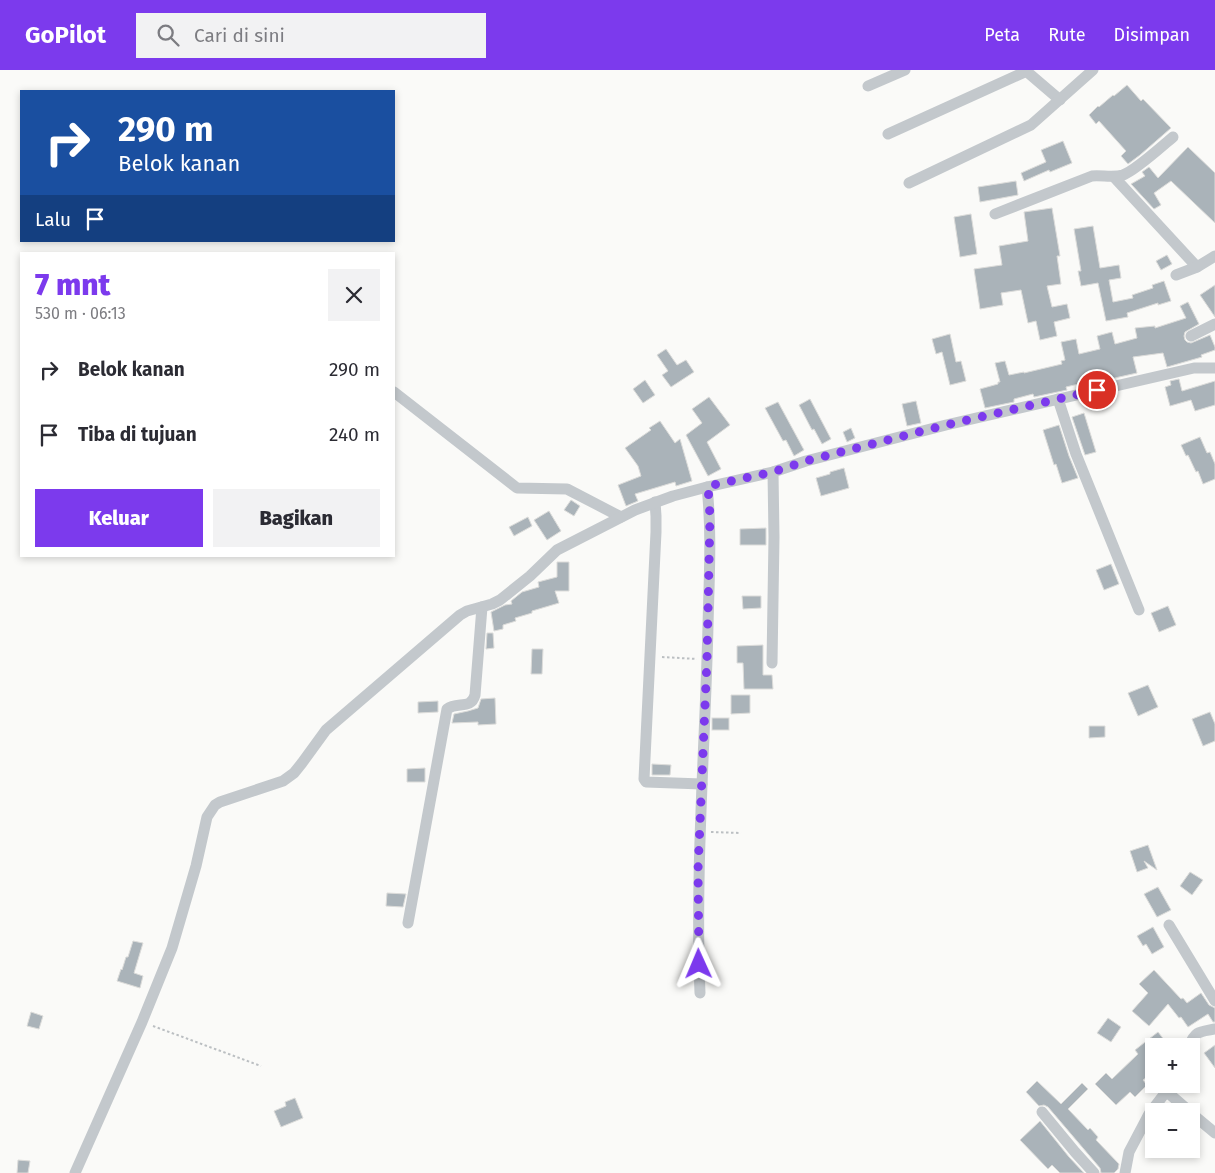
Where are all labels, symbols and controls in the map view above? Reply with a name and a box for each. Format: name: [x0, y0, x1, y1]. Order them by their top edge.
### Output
search box: [136, 13, 486, 58]
text: GoPilot: [25, 21, 106, 49]
icon: search: [154, 21, 182, 49]
text: Cari di sini: [194, 24, 285, 47]
text: Peta: [984, 24, 1020, 46]
text: Rute: [1048, 24, 1086, 46]
text: Disimpan: [1114, 24, 1190, 46]
text: 290 m: [118, 108, 214, 150]
icon: right: [35, 110, 100, 175]
text: Belok kanan: [118, 150, 240, 177]
icon: arrive: [81, 205, 109, 233]
text: Lalu: [35, 208, 71, 231]
text: 7 mnt: [35, 267, 110, 303]
button: close: [328, 269, 380, 321]
text: 530 m · 06:13: [35, 304, 126, 323]
icon: right: [35, 356, 63, 384]
text: Belok kanan: [78, 358, 185, 381]
text: 290 m: [329, 358, 380, 381]
pin: [1076, 369, 1118, 411]
icon: arrive: [1083, 376, 1111, 404]
icon: arrive: [35, 421, 63, 449]
text: Tiba di tujuan: [78, 423, 197, 446]
text: 240 m: [329, 423, 380, 446]
button: Keluar: [35, 489, 203, 547]
button: Bagikan: [213, 489, 380, 547]
position arrow: [672, 937, 724, 989]
map controls: [1145, 1038, 1200, 1158]
button: +: [1145, 1038, 1200, 1093]
button: −: [1145, 1103, 1200, 1158]

